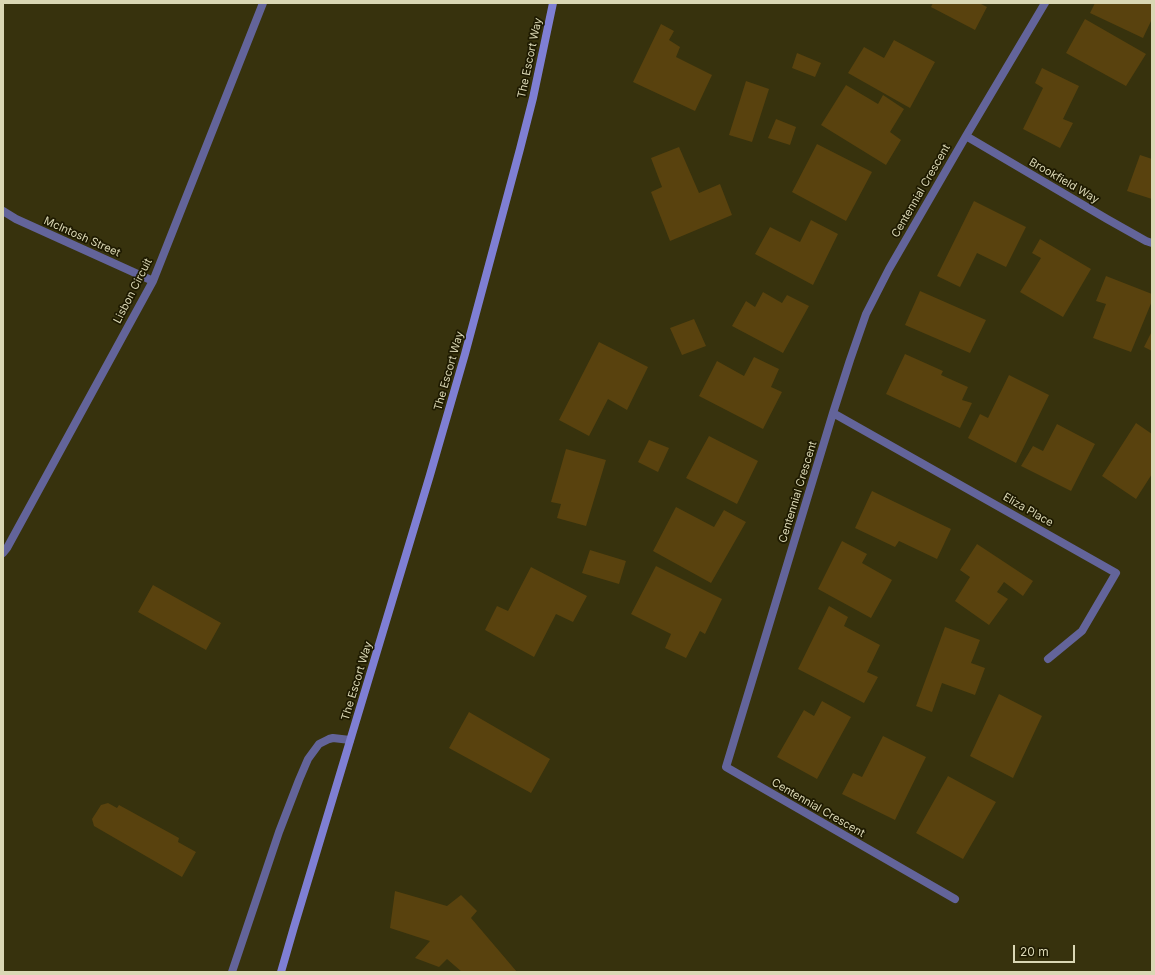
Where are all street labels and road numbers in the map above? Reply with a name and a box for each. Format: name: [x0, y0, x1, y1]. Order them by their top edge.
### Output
street label: The Escort Way: [515, 17, 545, 99]
street label: Centennial Crescent: [889, 142, 953, 240]
street label: Brookfield Way: [1027, 156, 1101, 206]
street label: McIntosh Street: [42, 214, 122, 260]
street label: Lisbon Circuit: [111, 256, 155, 326]
street label: The Escort Way: [431, 330, 467, 412]
street label: Centennial Crescent: [776, 440, 820, 544]
street label: Eliza Place: [1001, 490, 1055, 530]
street label: The Escort Way: [339, 640, 375, 722]
street label: Centennial Crescent: [769, 776, 867, 840]

